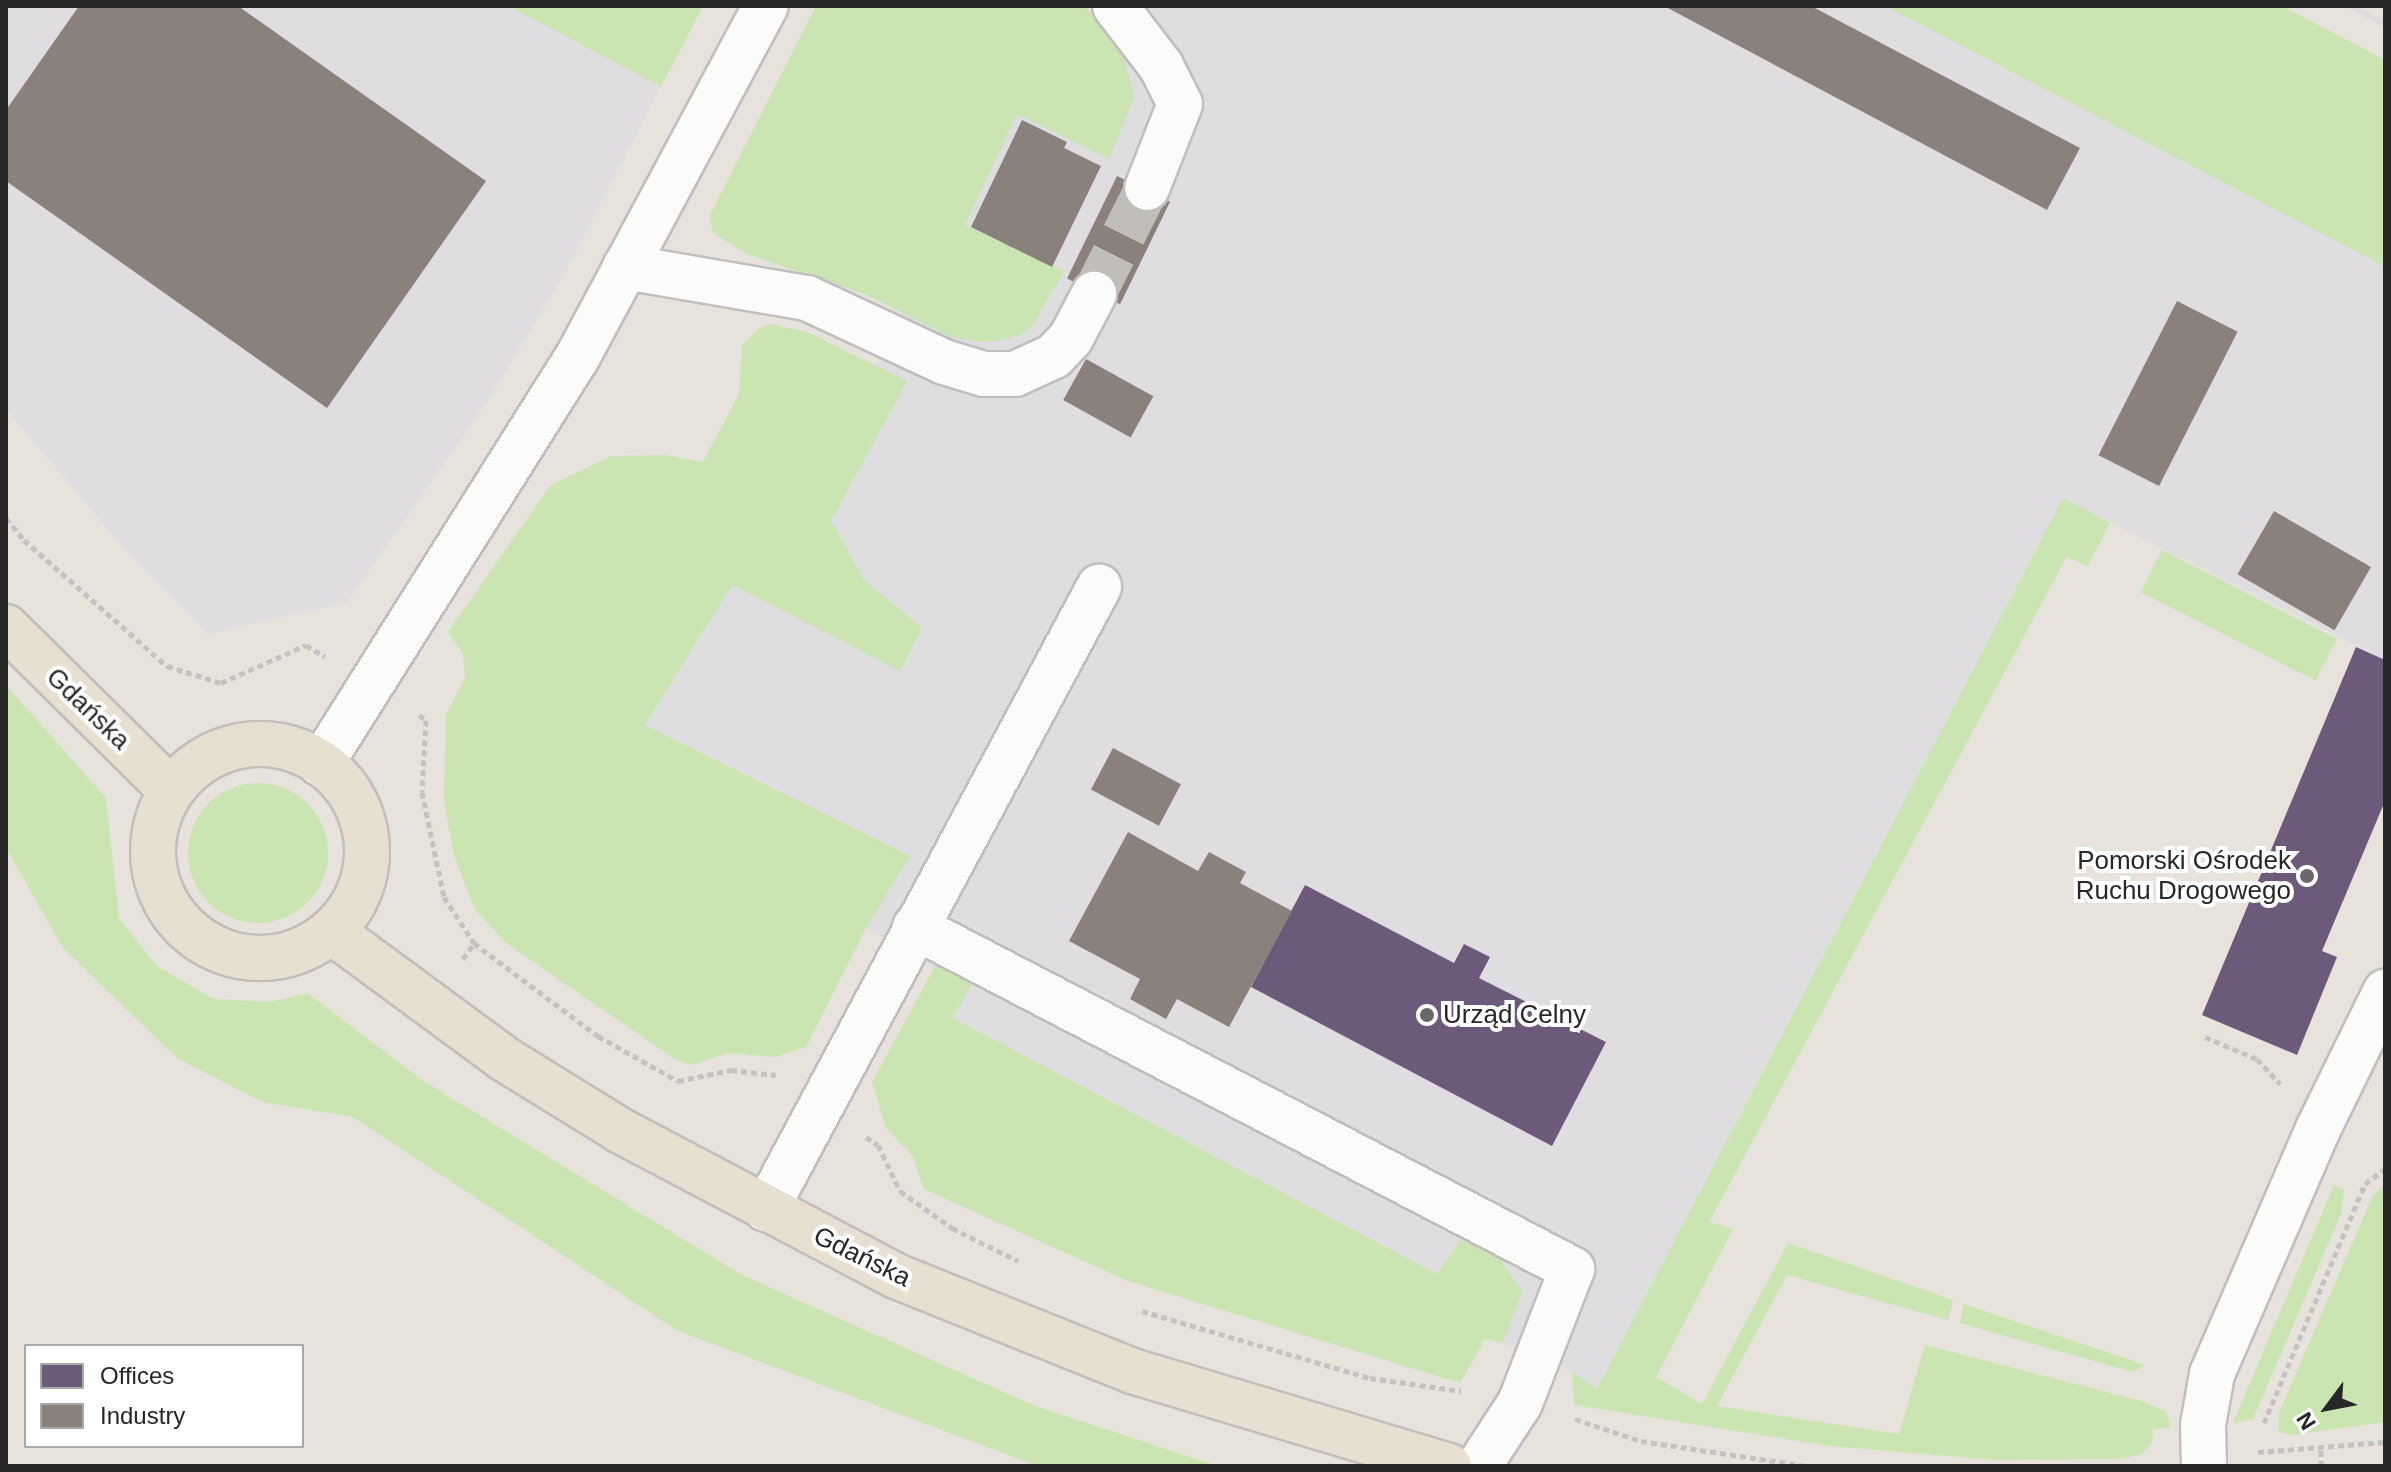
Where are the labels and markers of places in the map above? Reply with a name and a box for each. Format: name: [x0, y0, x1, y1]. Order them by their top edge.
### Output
place label: Pomorski Ośrodek Ruchu Drogowego: [2076, 845, 2291, 906]
marker: Pomorski Ośrodek Ruchu Drogowego: [2298, 867, 2316, 885]
place label: Urząd Celny: [1443, 999, 1586, 1031]
marker: Urząd Celny: [1418, 1006, 1436, 1024]

